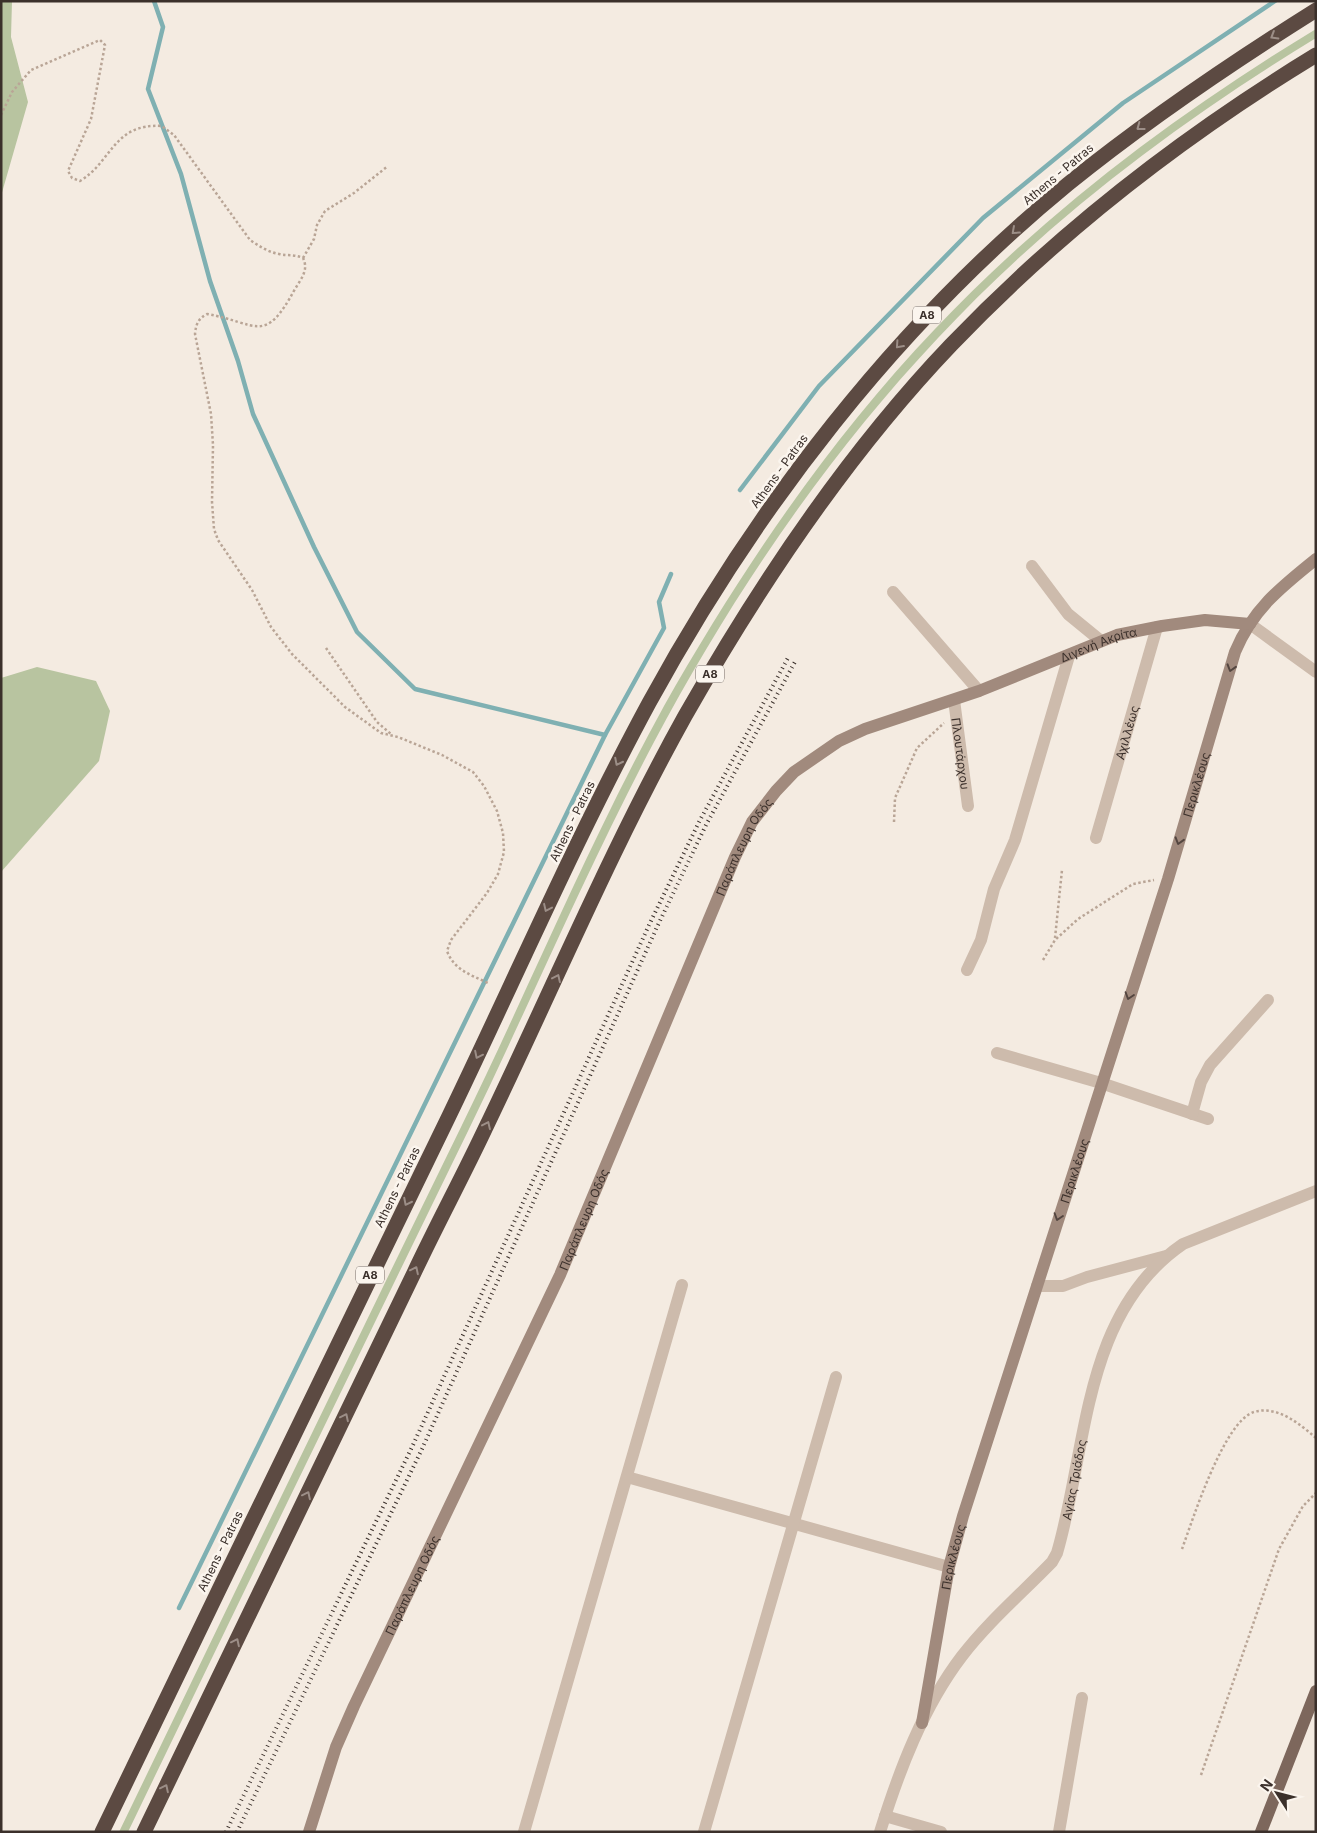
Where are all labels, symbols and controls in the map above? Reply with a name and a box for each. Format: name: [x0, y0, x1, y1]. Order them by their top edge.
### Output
one-way arrow: [1271, 30, 1280, 39]
one-way arrow: [1137, 122, 1146, 130]
street label: Athens - Patras: [1020, 140, 1096, 208]
one-way arrow: [1011, 225, 1020, 234]
road number: Α8: [913, 306, 941, 324]
one-way arrow: [896, 339, 905, 348]
street label: Athens - Patras: [747, 431, 811, 511]
street label: Διγενή Ακρίτα: [1058, 624, 1138, 665]
one-way arrow: [1226, 664, 1236, 672]
road number: Α8: [696, 666, 724, 682]
street label: Αχιλλέως: [1112, 703, 1142, 761]
street label: Πλουτάρχου: [949, 717, 973, 790]
street label: Περικλέους: [1179, 750, 1213, 819]
one-way arrow: [614, 757, 624, 766]
street label: Athens - Patras: [546, 778, 598, 864]
street label: Παράπλευρη Οδός: [712, 795, 776, 898]
one-way arrow: [1175, 836, 1185, 845]
one-way arrow: [543, 903, 553, 912]
one-way arrow: [550, 974, 561, 983]
one-way arrow: [1125, 991, 1135, 999]
one-way arrow: [474, 1050, 484, 1059]
one-way arrow: [481, 1121, 492, 1130]
street label: Περικλέους: [1057, 1136, 1092, 1205]
street label: Athens - Patras: [371, 1144, 423, 1230]
street label: Παράπλευρη Οδός: [555, 1166, 611, 1272]
one-way arrow: [403, 1196, 413, 1205]
one-way arrow: [1054, 1212, 1064, 1221]
road number: Α8: [356, 1266, 384, 1284]
one-way arrow: [409, 1267, 419, 1276]
one-way arrow: [338, 1413, 349, 1422]
street label: Αγίας Τριάδος: [1058, 1438, 1089, 1521]
one-way arrow: [301, 1491, 311, 1500]
street label: Athens - Patras: [194, 1508, 246, 1594]
street label: Περικλέους: [938, 1522, 968, 1591]
street label: Παράπλευρη Οδός: [382, 1533, 442, 1637]
one-way arrow: [230, 1638, 240, 1647]
north arrow: [1252, 1768, 1302, 1818]
text: N: [1256, 1776, 1276, 1794]
one-way arrow: [159, 1784, 170, 1793]

